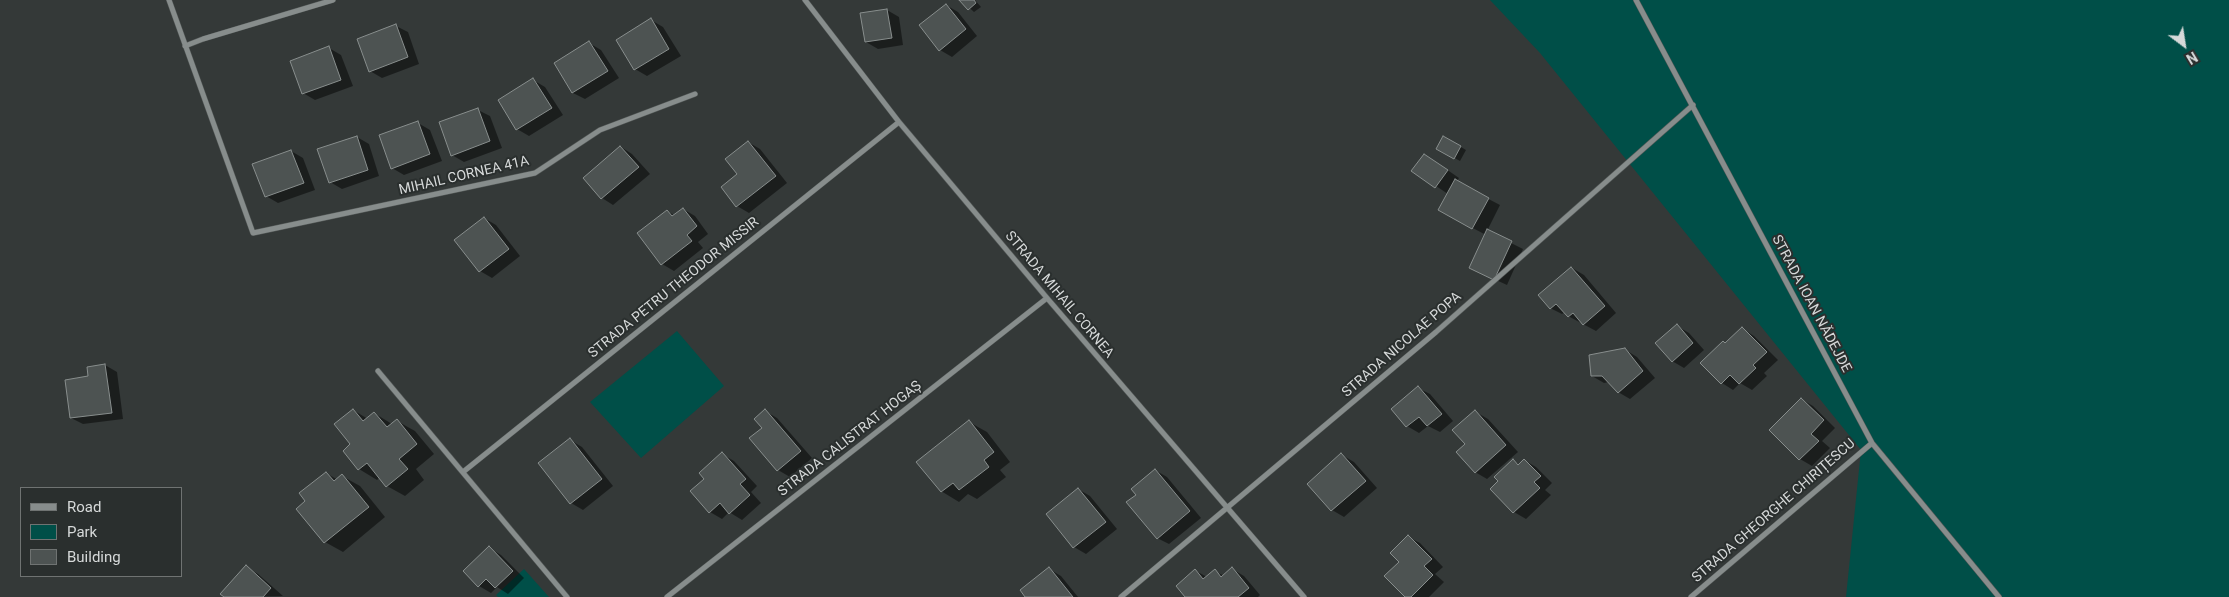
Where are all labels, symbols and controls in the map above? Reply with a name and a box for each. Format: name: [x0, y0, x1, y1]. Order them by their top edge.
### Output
north arrow: [2159, 20, 2209, 70]
text: N: [2183, 48, 2200, 67]
street label: MIHAIL CORNEA 41A: [397, 153, 531, 199]
street label: STRADA PETRU THEODOR MISSIR: [585, 214, 763, 362]
street label: STRADA MIHAIL CORNEA: [1001, 228, 1117, 362]
street label: STRADA IOAN NĂDEJDE: [1768, 232, 1854, 376]
street label: STRADA NICOLAE POPA: [1339, 289, 1465, 401]
street label: STRADA CALISTRAT HOGAȘ: [775, 378, 925, 500]
street label: STRADA GHEORGHE CHIRIȚESCU: [1689, 436, 1859, 586]
legend: [20, 487, 182, 577]
text: Road: [67, 498, 101, 516]
text: Park: [67, 523, 97, 541]
text: Building: [67, 548, 121, 566]

